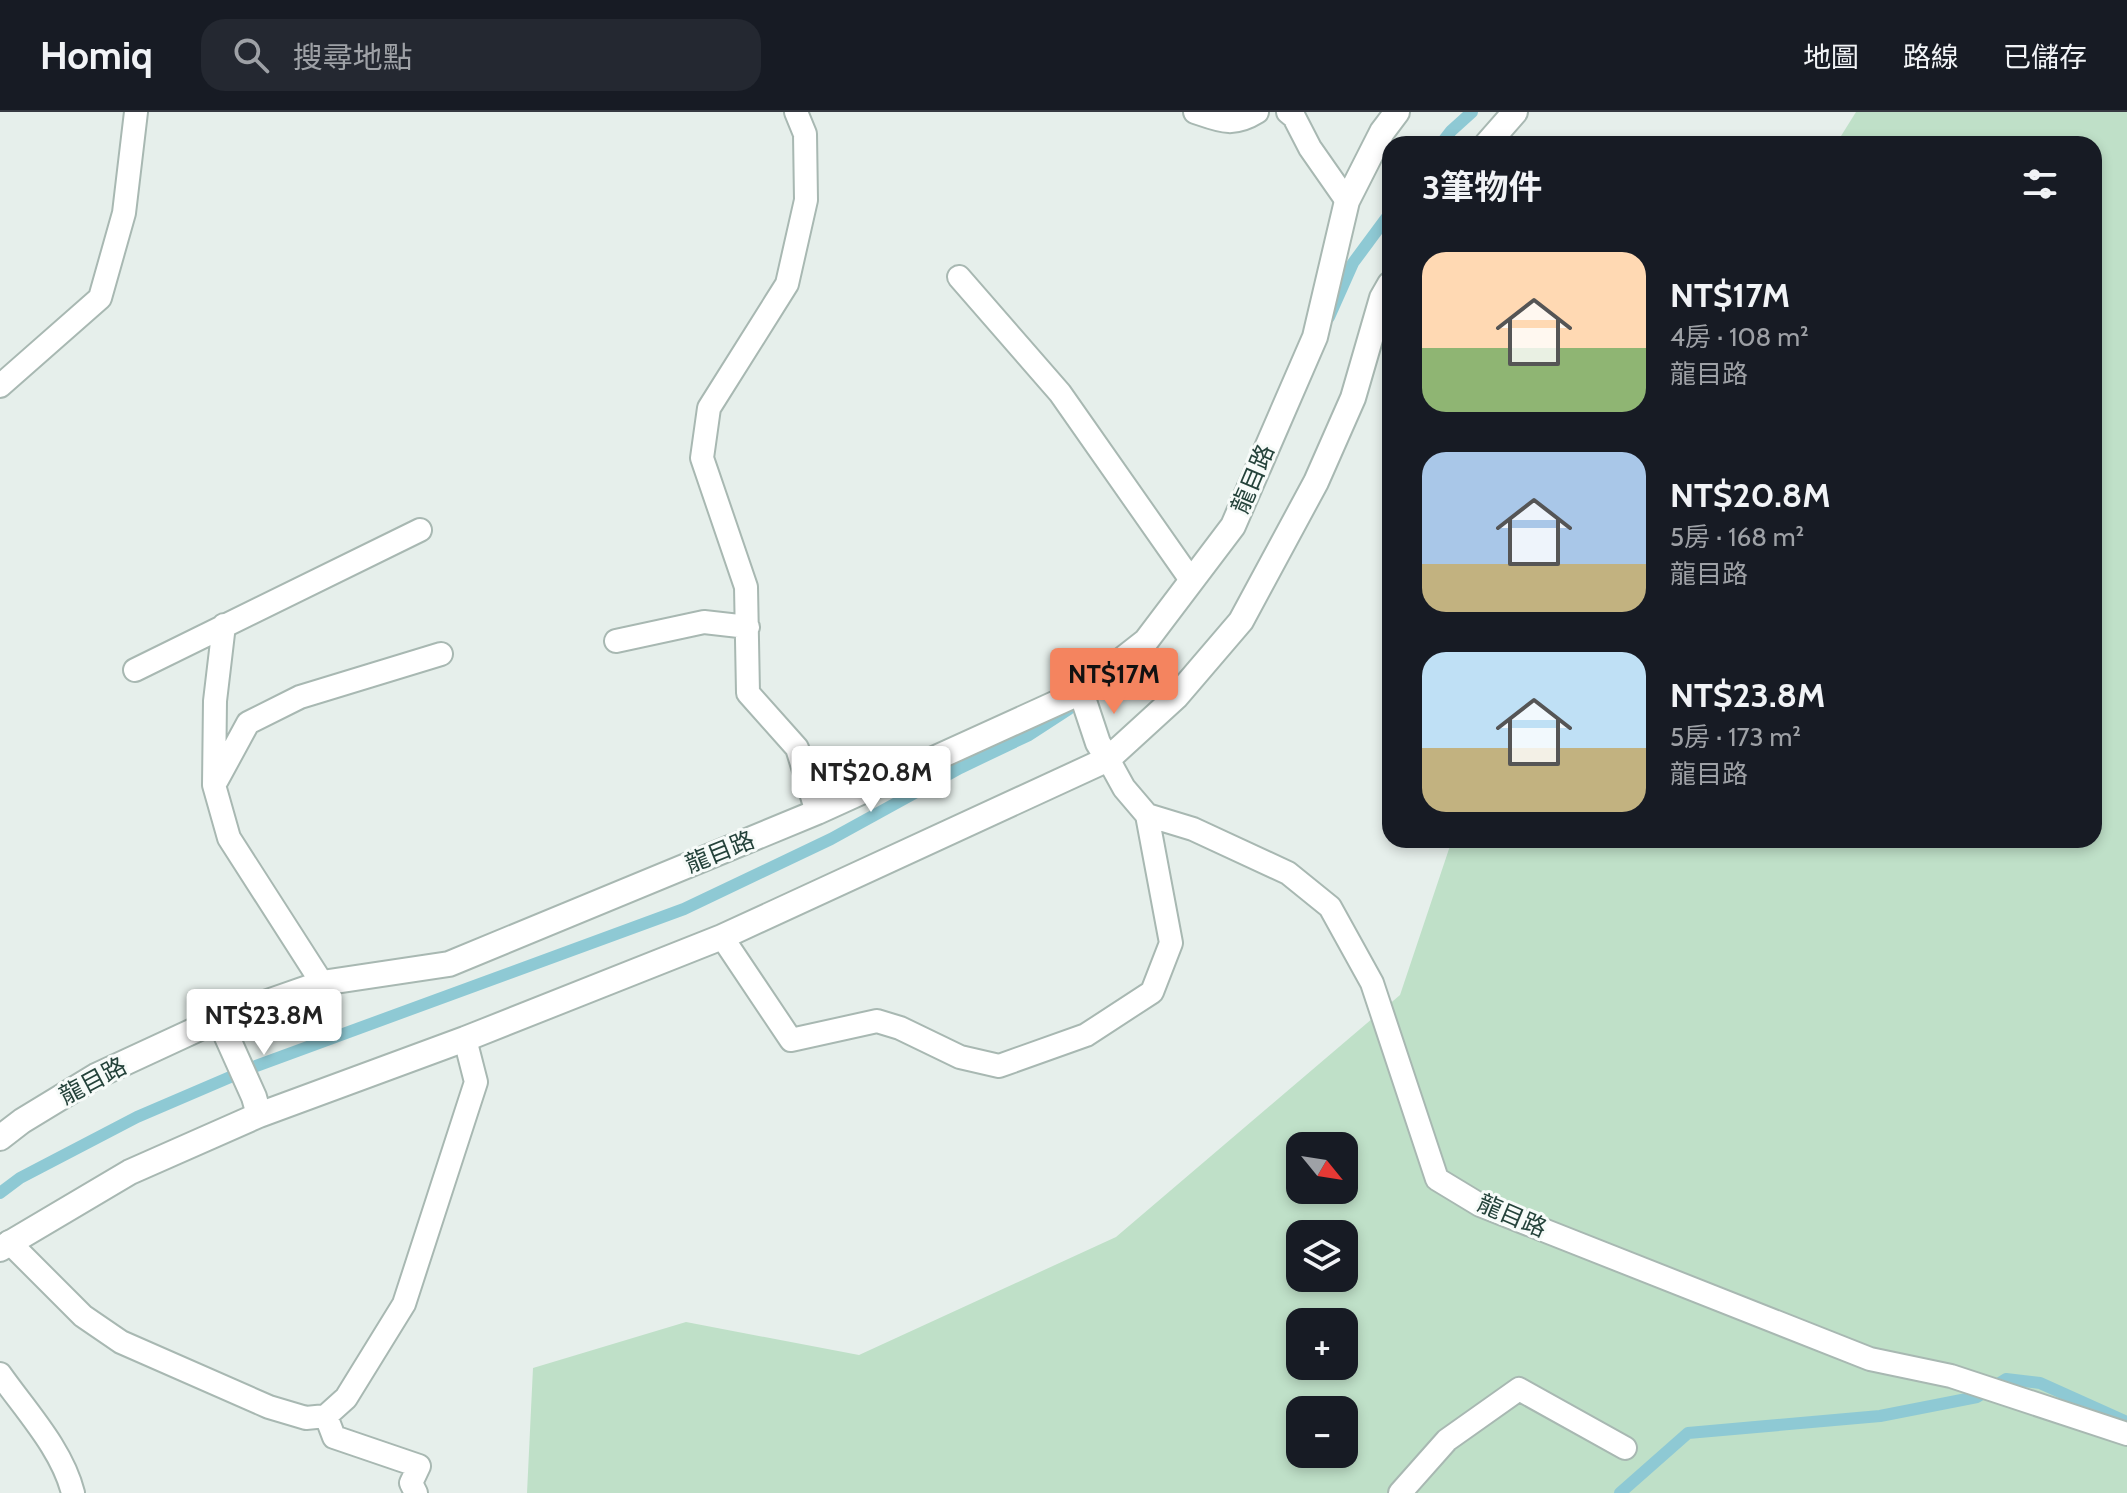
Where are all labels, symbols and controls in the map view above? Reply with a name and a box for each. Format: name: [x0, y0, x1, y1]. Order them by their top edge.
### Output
search box: [201, 19, 761, 91]
text: Homiq: [40, 32, 153, 79]
icon: search: [229, 33, 273, 77]
text: 搜尋地點: [293, 39, 413, 76]
text: 地圖: [1803, 40, 1859, 74]
text: 路線: [1903, 40, 1959, 74]
text: 已儲存: [2003, 40, 2087, 74]
icon: filters: [2018, 162, 2062, 206]
text: 3筆物件: [1422, 166, 1542, 208]
text: NT$17M: [1670, 274, 1790, 316]
icon: home: [1486, 284, 1582, 380]
text: 4房 · 108 m²: [1670, 321, 1809, 353]
text: 龍目路: [1670, 358, 1748, 390]
street label: 龍目路: [1225, 440, 1280, 518]
text: NT$20.8M: [1670, 474, 1831, 516]
icon: home: [1486, 484, 1582, 580]
text: 5房 · 168 m²: [1670, 521, 1804, 553]
text: 龍目路: [1670, 558, 1748, 590]
pin: NT$17M: [1049, 648, 1179, 716]
text: NT$17M: [1068, 658, 1160, 690]
text: NT$23.8M: [1670, 674, 1825, 716]
icon: home: [1486, 684, 1582, 780]
text: 5房 · 173 m²: [1670, 721, 1801, 753]
pin: NT$20.8M: [788, 746, 954, 814]
text: NT$20.8M: [810, 756, 932, 788]
text: 龍目路: [1670, 758, 1748, 790]
street label: 龍目路: [681, 825, 759, 878]
pin: NT$23.8M: [181, 989, 347, 1057]
text: NT$23.8M: [205, 999, 323, 1031]
street label: 龍目路: [54, 1051, 131, 1110]
north arrow: [1286, 1132, 1358, 1204]
map controls: [1286, 1132, 1358, 1468]
street label: 龍目路: [1473, 1188, 1551, 1243]
button: layers: [1286, 1220, 1358, 1292]
button: +: [1286, 1308, 1358, 1380]
button: −: [1286, 1396, 1358, 1468]

